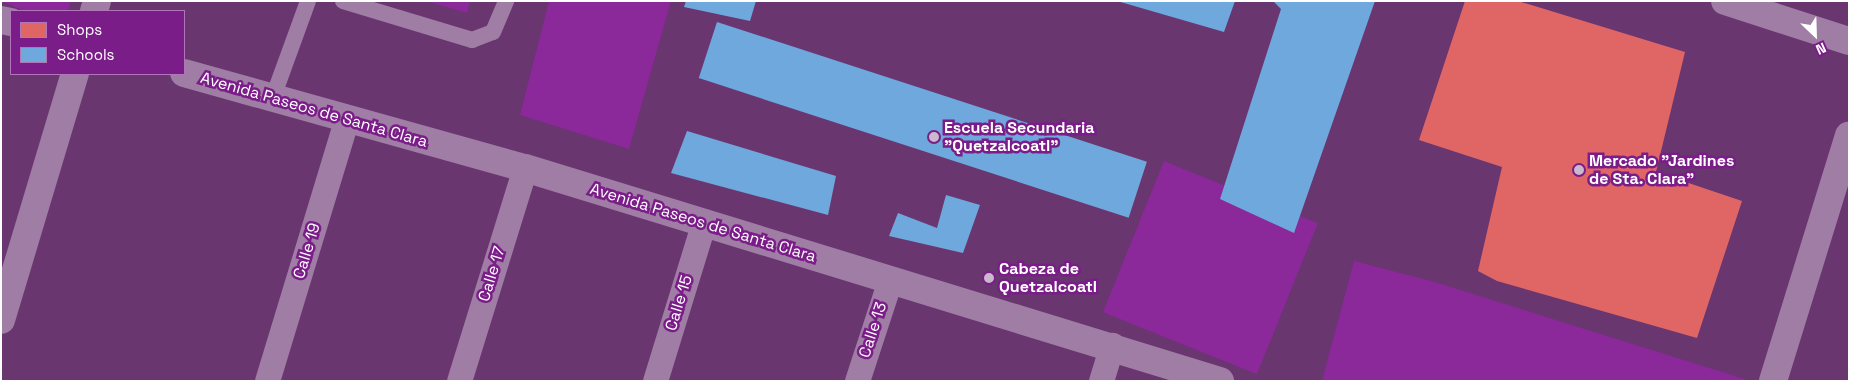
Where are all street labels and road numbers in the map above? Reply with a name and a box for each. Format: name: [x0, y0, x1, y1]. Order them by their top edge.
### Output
street label: Avenida Paseos de Santa Clara: [198, 68, 430, 152]
street label: Avenida Paseos de Santa Clara: [588, 179, 818, 267]
street label: Calle 19: [289, 221, 325, 281]
street label: Calle 17: [475, 244, 509, 304]
street label: Calle 15: [661, 273, 697, 333]
street label: Calle 13: [855, 300, 891, 360]

